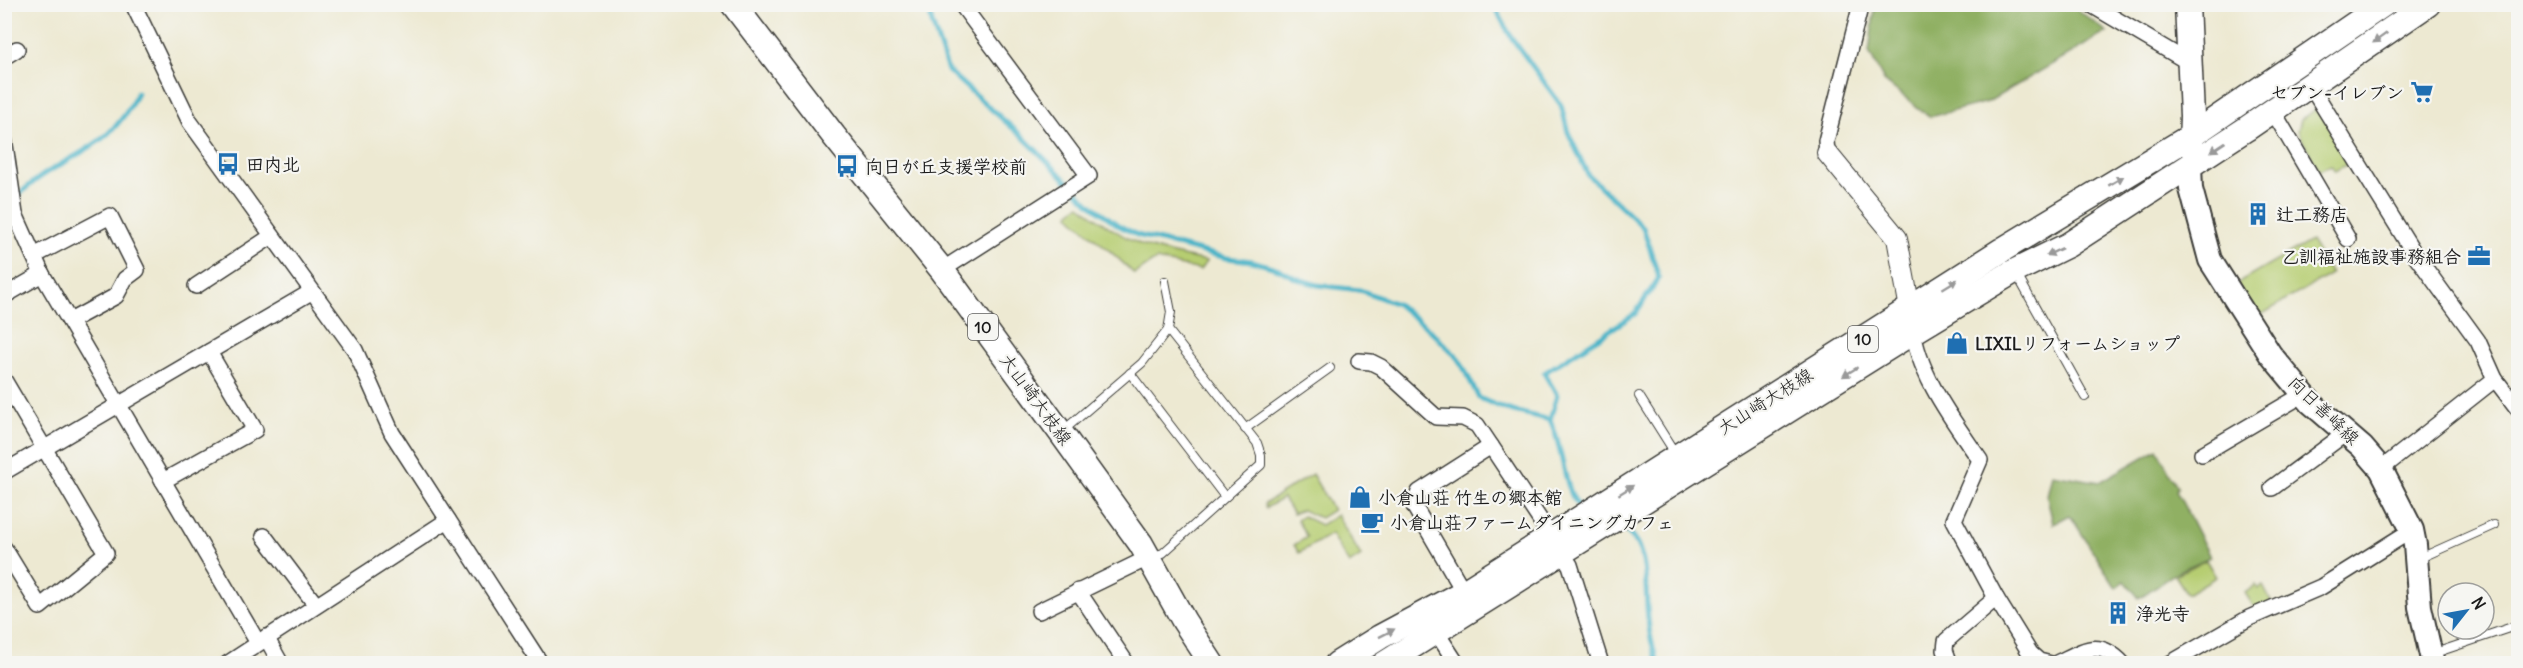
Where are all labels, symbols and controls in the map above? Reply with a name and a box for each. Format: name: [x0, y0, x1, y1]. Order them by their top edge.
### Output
one-way arrow: [2372, 32, 2388, 44]
supermarket icon: セブン-イレブン: [2409, 79, 2435, 105]
place label: セブン-イレブン: [2270, 81, 2404, 104]
one-way arrow: [2211, 141, 2227, 153]
bus stop icon: 田内北: [215, 151, 241, 177]
place label: 田内北: [246, 153, 300, 176]
bus stop icon: 向日が丘支援学校前: [834, 153, 860, 179]
place label: 向日が丘支援学校前: [865, 155, 1027, 178]
one-way arrow: [2108, 176, 2124, 187]
building icon: 辻工務店: [2245, 201, 2271, 227]
place label: 辻工務店: [2276, 203, 2348, 226]
office icon: 乙訓福祉施設事務組合: [2466, 243, 2492, 269]
place label: 乙訓福祉施設事務組合: [2281, 245, 2461, 268]
one-way arrow: [2046, 248, 2063, 257]
one-way arrow: [1942, 278, 1958, 289]
road number: 10: [968, 314, 998, 340]
road number: 10: [1848, 326, 1878, 352]
shop icon: LIXILリフォームショップ: [1944, 330, 1970, 356]
place label: LIXILリフォームショップ: [1975, 332, 2180, 355]
street label: 大山崎大枝線: [995, 349, 1077, 449]
street label: 大山崎大枝線: [1713, 363, 1817, 439]
one-way arrow: [1842, 366, 1858, 377]
street label: 向日善峰線: [2284, 370, 2364, 450]
shop icon: 小倉山荘 竹生の郷本館: [1347, 484, 1373, 510]
one-way arrow: [1618, 484, 1634, 495]
place label: 小倉山荘 竹生の郷本館: [1378, 486, 1562, 509]
cafe icon: 小倉山荘ファームダイニングカフェ: [1359, 509, 1385, 535]
place label: 小倉山荘ファームダイニングカフェ: [1390, 511, 1674, 534]
north arrow: [2436, 581, 2496, 641]
text: N: [2467, 593, 2490, 613]
building icon: 浄光寺: [2105, 600, 2131, 626]
place label: 浄光寺: [2136, 602, 2190, 625]
one-way arrow: [1378, 629, 1395, 638]

